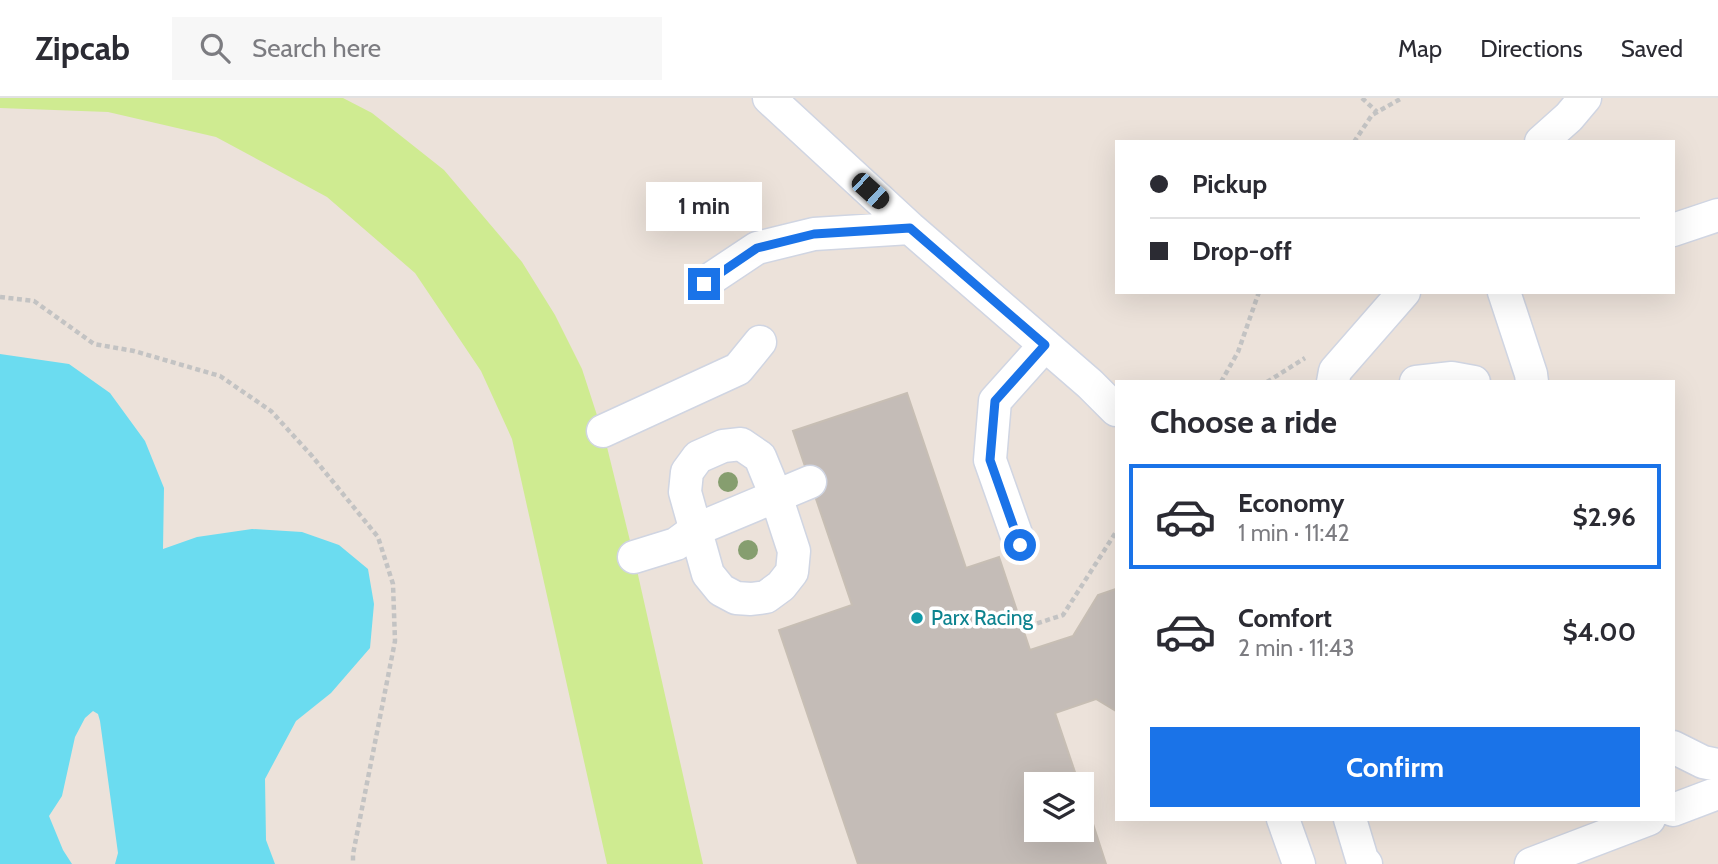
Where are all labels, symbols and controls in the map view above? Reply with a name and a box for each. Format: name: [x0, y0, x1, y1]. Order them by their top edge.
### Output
search box: [172, 17, 662, 80]
text: Zipcab: [35, 28, 130, 68]
icon: search: [196, 29, 234, 67]
text: Search here: [252, 32, 381, 64]
text: Map: [1398, 34, 1442, 63]
text: Directions: [1480, 34, 1583, 63]
text: Saved: [1621, 34, 1683, 63]
text: Pickup: [1192, 168, 1267, 200]
car: [848, 169, 893, 213]
callout: 1 min: [646, 183, 762, 232]
text: 1 min: [678, 192, 730, 220]
text: Drop-off: [1192, 235, 1292, 267]
route end: [688, 268, 720, 300]
text: Choose a ride: [1150, 402, 1337, 441]
icon: car: [1154, 485, 1217, 548]
text: Economy: [1238, 487, 1344, 519]
text: $2.96: [1573, 501, 1636, 533]
text: 1 min · 11:42: [1238, 519, 1350, 547]
route start: [1004, 529, 1036, 561]
icon: car: [1154, 600, 1217, 663]
text: Comfort: [1238, 602, 1332, 634]
place label: Parx Racing: [931, 605, 1033, 630]
marker: Parx Racing: [909, 610, 925, 626]
text: $4.00: [1563, 616, 1636, 648]
text: 2 min · 11:43: [1238, 634, 1354, 662]
button: Confirm: [1150, 727, 1640, 807]
map controls: [1024, 772, 1094, 842]
button: layers: [1024, 772, 1094, 842]

